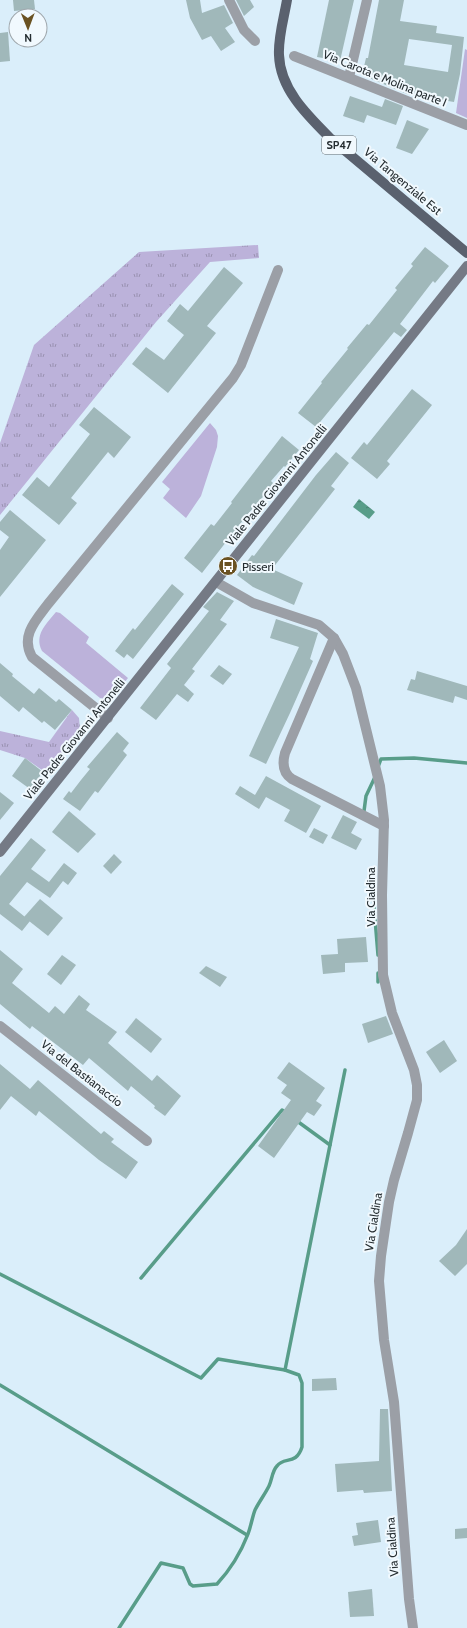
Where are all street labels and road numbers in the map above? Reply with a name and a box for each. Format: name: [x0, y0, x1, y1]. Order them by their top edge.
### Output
street label: Via Carota e Molina parte I: [321, 46, 449, 110]
road number: SP47: [322, 136, 356, 154]
street label: Via Tangenziale Est: [361, 144, 445, 218]
street label: Viale Padre Giovanni Antonelli: [222, 421, 330, 549]
street label: Viale Padre Giovanni Antonelli: [20, 675, 128, 803]
street label: Via Cialdina: [363, 867, 378, 927]
street label: Via del Bastianaccio: [38, 1036, 126, 1110]
street label: Via Cialdina: [361, 1191, 385, 1252]
street label: Via Cialdina: [382, 1517, 402, 1577]

